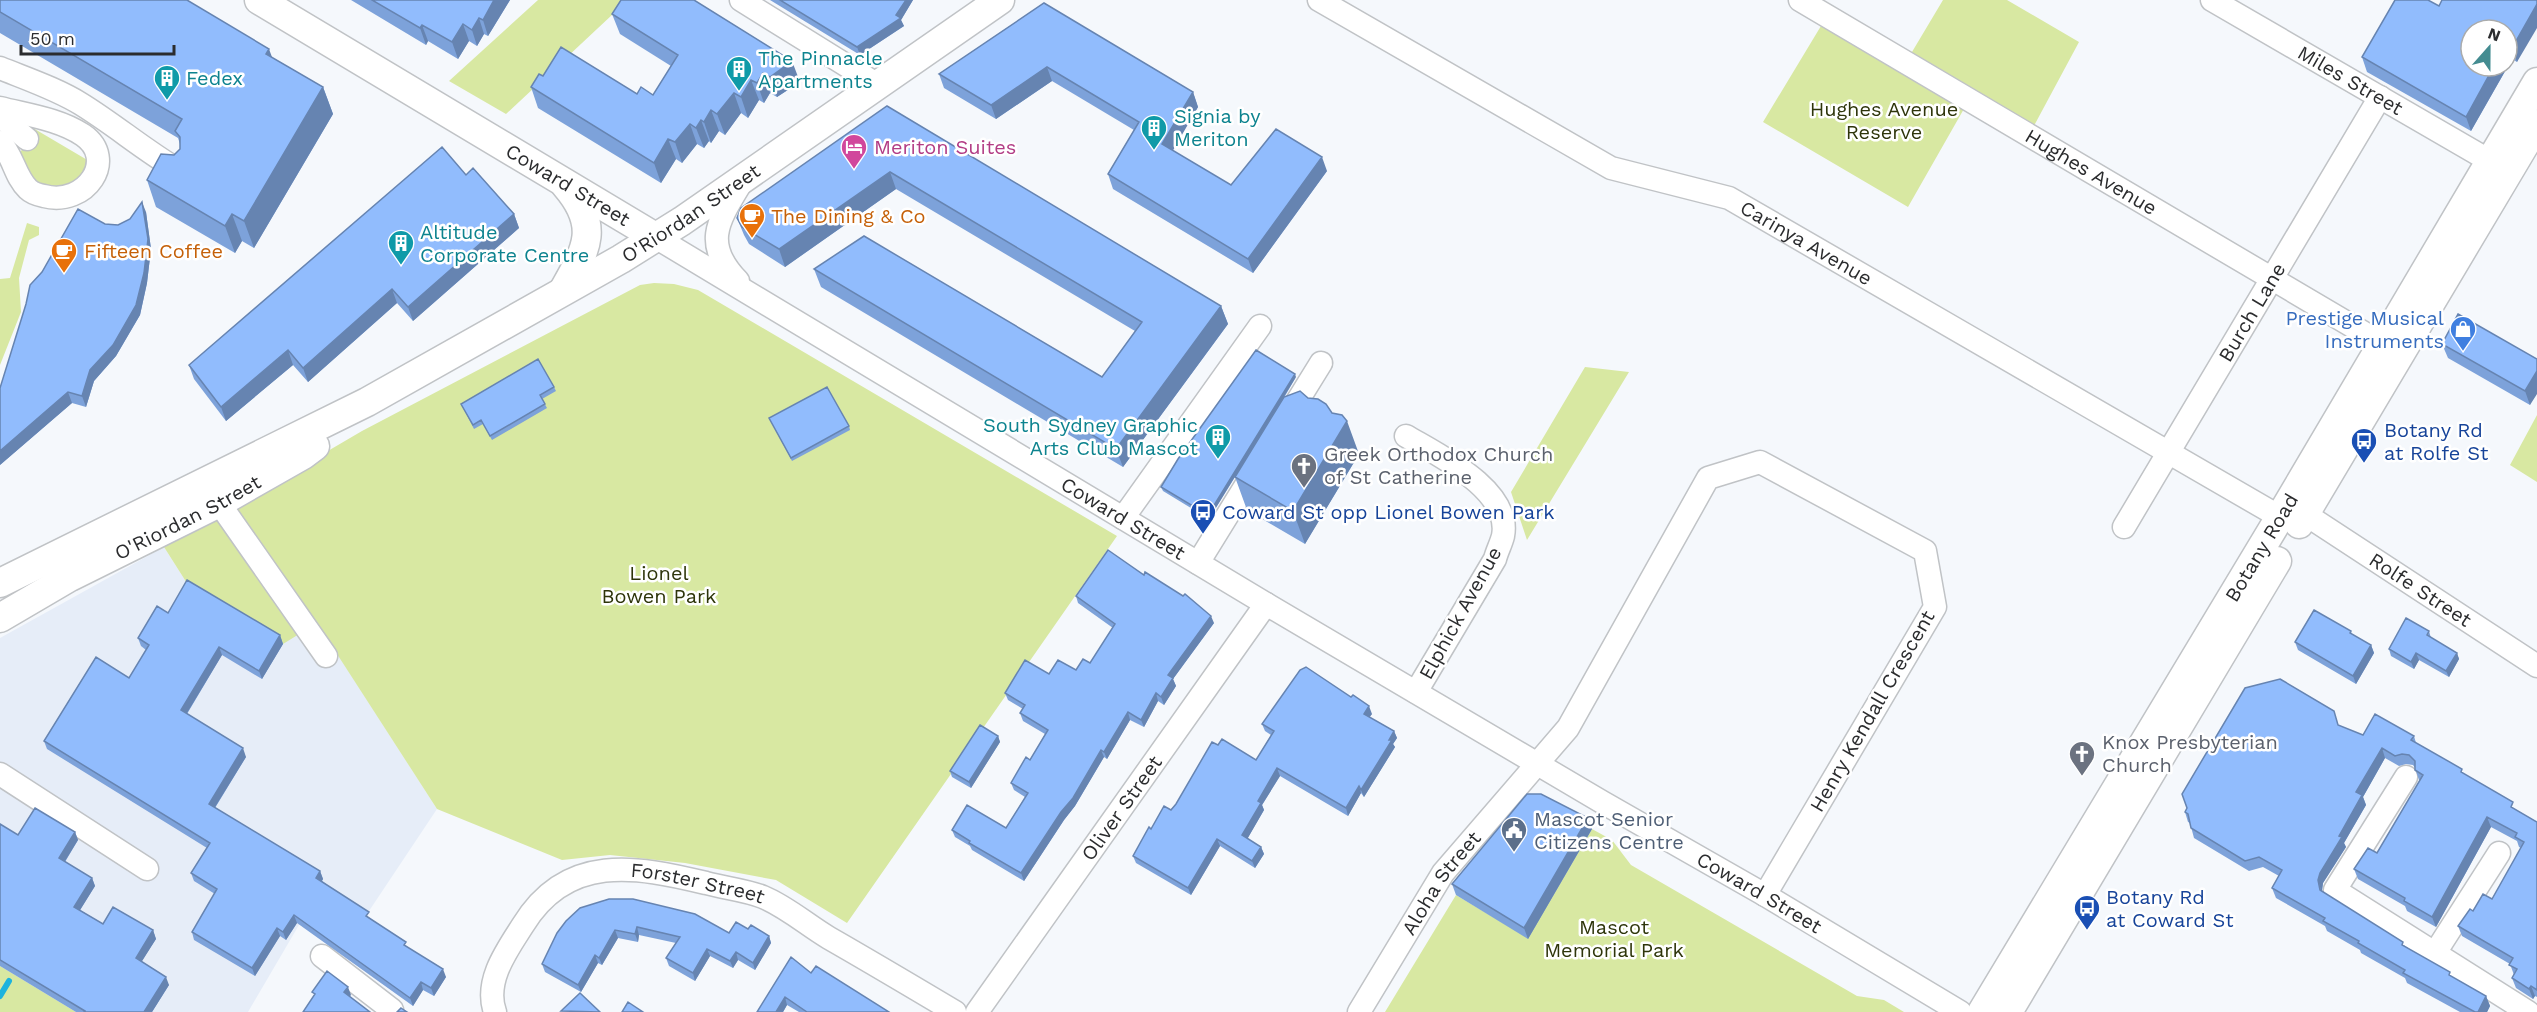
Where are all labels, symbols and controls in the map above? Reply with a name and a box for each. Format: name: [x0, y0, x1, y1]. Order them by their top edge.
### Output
scale bar: [21, 18, 174, 56]
north arrow: [2459, 18, 2519, 78]
text: N: [2485, 23, 2503, 45]
text: 50 m: [30, 28, 75, 49]
street label: Miles Street: [2294, 40, 2408, 120]
place label: The Pinnacle Apartments: [758, 46, 883, 93]
building icon: The Pinnacle Apartments: [724, 54, 754, 92]
building icon: Fedex: [152, 63, 182, 101]
place label: Fedex: [186, 66, 243, 90]
park label: Hughes Avenue Reserve: [1810, 97, 1958, 144]
place label: Signia by Meriton: [1174, 104, 1261, 151]
building icon: Signia by Meriton: [1139, 113, 1169, 151]
street label: Hughes Avenue: [2021, 124, 2161, 220]
hotel icon: Meriton Suites: [839, 132, 869, 170]
place label: Meriton Suites: [874, 135, 1016, 159]
street label: Coward Street: [501, 138, 635, 231]
street label: O'Riordan Street: [617, 158, 765, 268]
street label: Carinya Avenue: [1736, 195, 1877, 290]
cafe icon: The Dining & Co: [737, 201, 767, 239]
place label: The Dining & Co: [771, 204, 926, 228]
place label: Altitude Corporate Centre: [420, 220, 589, 267]
building icon: Altitude Corporate Centre: [386, 228, 416, 266]
cafe icon: Fifteen Coffee: [49, 236, 79, 274]
place label: Fifteen Coffee: [84, 239, 223, 263]
street label: Burch Lane: [2213, 258, 2291, 366]
place label: Prestige Musical Instruments: [2285, 306, 2444, 353]
shop icon: Prestige Musical Instruments: [2448, 314, 2478, 352]
place label: South Sydney Graphic Arts Club Mascot: [983, 413, 1199, 460]
place label: Botany Rd at Rolfe St: [2384, 418, 2489, 465]
building icon: South Sydney Graphic Arts Club Mascot: [1203, 422, 1233, 460]
bus stop icon: Botany Rd at Rolfe St: [2349, 426, 2379, 464]
place label: Greek Orthodox Church of St Catherine: [1324, 442, 1553, 489]
church icon: Greek Orthodox Church of St Catherine: [1289, 451, 1319, 489]
street label: O'Riordan Street: [111, 469, 266, 565]
street label: Coward Street: [1057, 472, 1190, 565]
street label: Botany Road: [2220, 489, 2303, 606]
bus stop icon: Coward St opp Lionel Bowen Park: [1188, 497, 1218, 535]
place label: Coward St opp Lionel Bowen Park: [1222, 500, 1555, 524]
street label: Elphick Avenue: [1414, 542, 1506, 684]
street label: Rolfe Street: [2365, 547, 2477, 632]
park label: Lionel Bowen Park: [602, 561, 716, 608]
street label: Henry Kendall Crescent: [1804, 605, 1940, 816]
place label: Knox Presbyterian Church: [2102, 730, 2278, 777]
church icon: Knox Presbyterian Church: [2067, 739, 2097, 777]
street label: Oliver Street: [1076, 750, 1167, 865]
place label: Mascot Senior Citizens Centre: [1534, 807, 1684, 854]
public building icon: Mascot Senior Citizens Centre: [1499, 815, 1529, 853]
street label: Aloha Street: [1396, 826, 1486, 939]
street label: Coward Street: [1693, 847, 1827, 939]
street label: Forster Street: [630, 858, 769, 909]
place label: Botany Rd at Coward St: [2106, 885, 2234, 932]
bus stop icon: Botany Rd at Coward St: [2072, 893, 2102, 931]
park label: Mascot Memorial Park: [1544, 915, 1684, 962]

